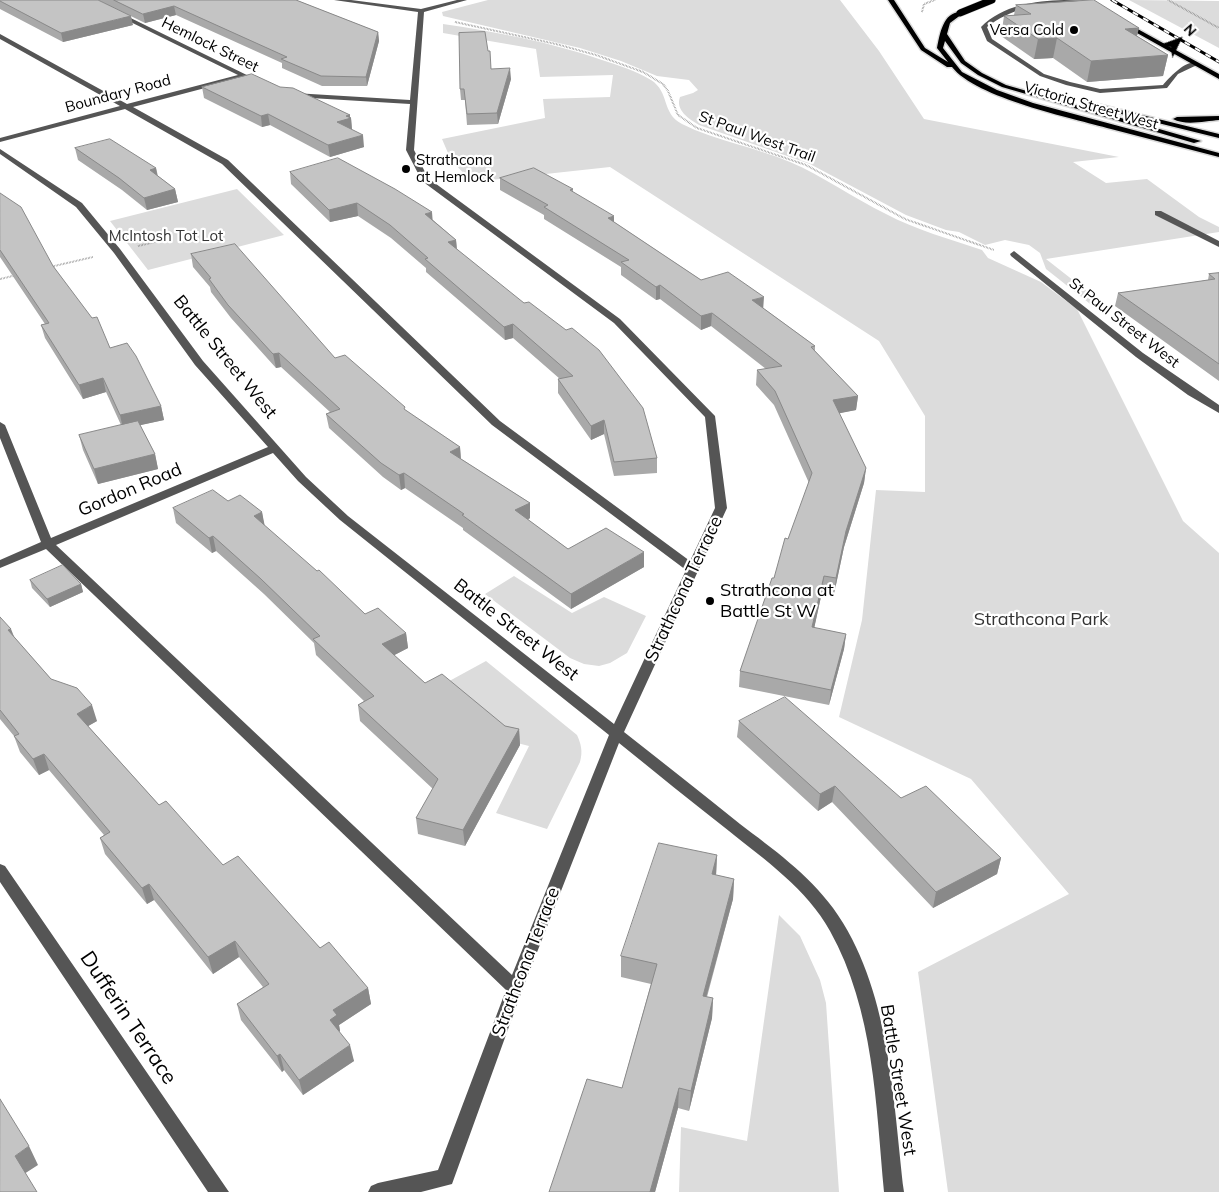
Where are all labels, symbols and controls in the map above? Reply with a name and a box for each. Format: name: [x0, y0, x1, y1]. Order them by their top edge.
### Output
street label: Hemlock Street: [159, 14, 261, 76]
north arrow: [1154, 15, 1204, 65]
text: N: [1180, 20, 1200, 40]
place label: Versa Cold: [990, 21, 1064, 39]
marker: Versa Cold: [1068, 24, 1080, 36]
street label: Boundary Road: [63, 71, 173, 117]
street label: Victoria Street West: [1022, 78, 1160, 134]
street label: St Paul West Trail: [696, 108, 818, 166]
place label: Strathcona at Hemlock: [416, 151, 494, 186]
marker: Strathcona at Hemlock: [400, 163, 412, 175]
park label: McIntosh Tot Lot: [109, 227, 223, 245]
street label: St Paul Street West: [1065, 274, 1183, 372]
street label: Battle Street West: [169, 291, 281, 423]
street label: Gordon Road: [75, 459, 185, 521]
street label: Strathcona Terrace: [641, 513, 727, 665]
street label: Battle Street West: [449, 575, 583, 685]
place label: Strathcona at Battle St W: [720, 580, 834, 622]
marker: Strathcona at Battle St W: [704, 595, 716, 607]
park label: Strathcona Park: [974, 609, 1108, 631]
street label: Strathcona Terrace: [488, 884, 564, 1040]
street label: Dufferin Terrace: [74, 947, 182, 1089]
street label: Battle Street West: [875, 1003, 921, 1157]

